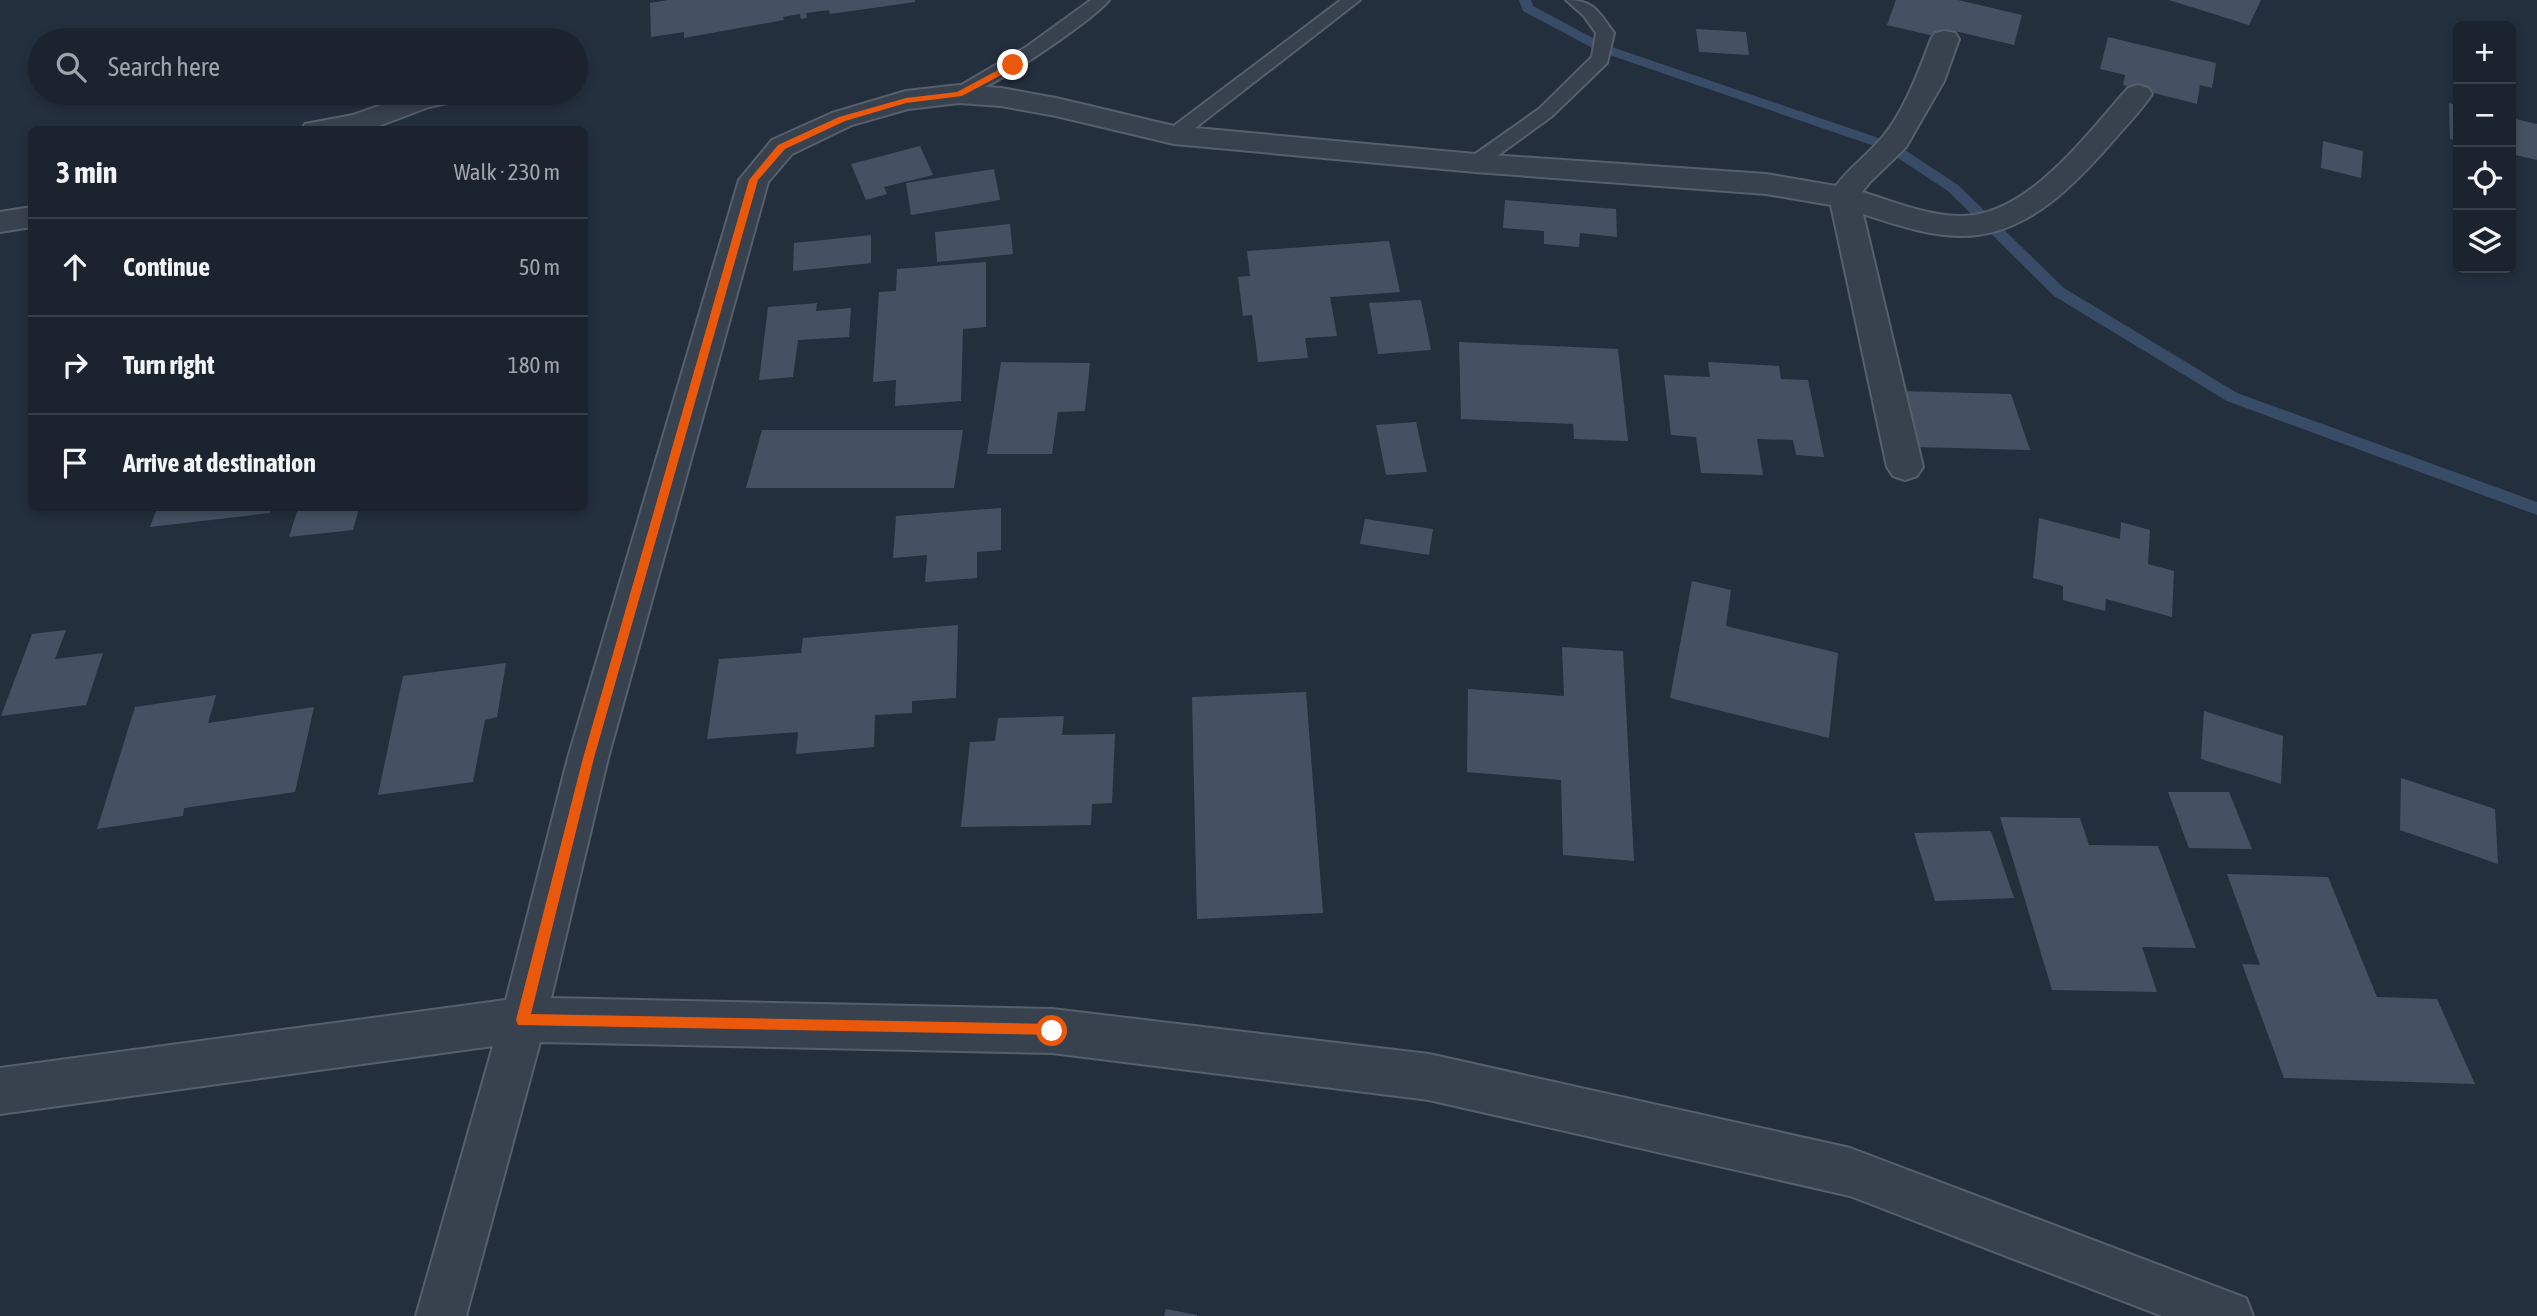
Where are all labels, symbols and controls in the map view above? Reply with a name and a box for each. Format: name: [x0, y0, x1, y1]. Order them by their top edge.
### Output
map controls: [2453, 21, 2516, 273]
button: +: [2453, 21, 2516, 84]
search box: [28, 28, 588, 105]
icon: search: [52, 48, 90, 86]
route end: [997, 49, 1028, 80]
text: Search here: [108, 52, 220, 82]
button: −: [2453, 84, 2516, 147]
button: locate: [2453, 147, 2516, 210]
text: 3 min: [56, 155, 117, 189]
text: Walk · 230 m: [454, 159, 560, 185]
button: layers: [2453, 210, 2516, 273]
icon: ahead: [56, 248, 94, 286]
text: Continue: [123, 252, 210, 282]
text: 50 m: [519, 254, 560, 280]
icon: right: [56, 346, 94, 384]
text: Turn right: [123, 350, 214, 380]
text: 180 m: [508, 352, 560, 378]
icon: arrive: [56, 444, 94, 482]
text: Arrive at destination: [123, 448, 316, 478]
route start: [1036, 1015, 1067, 1046]

